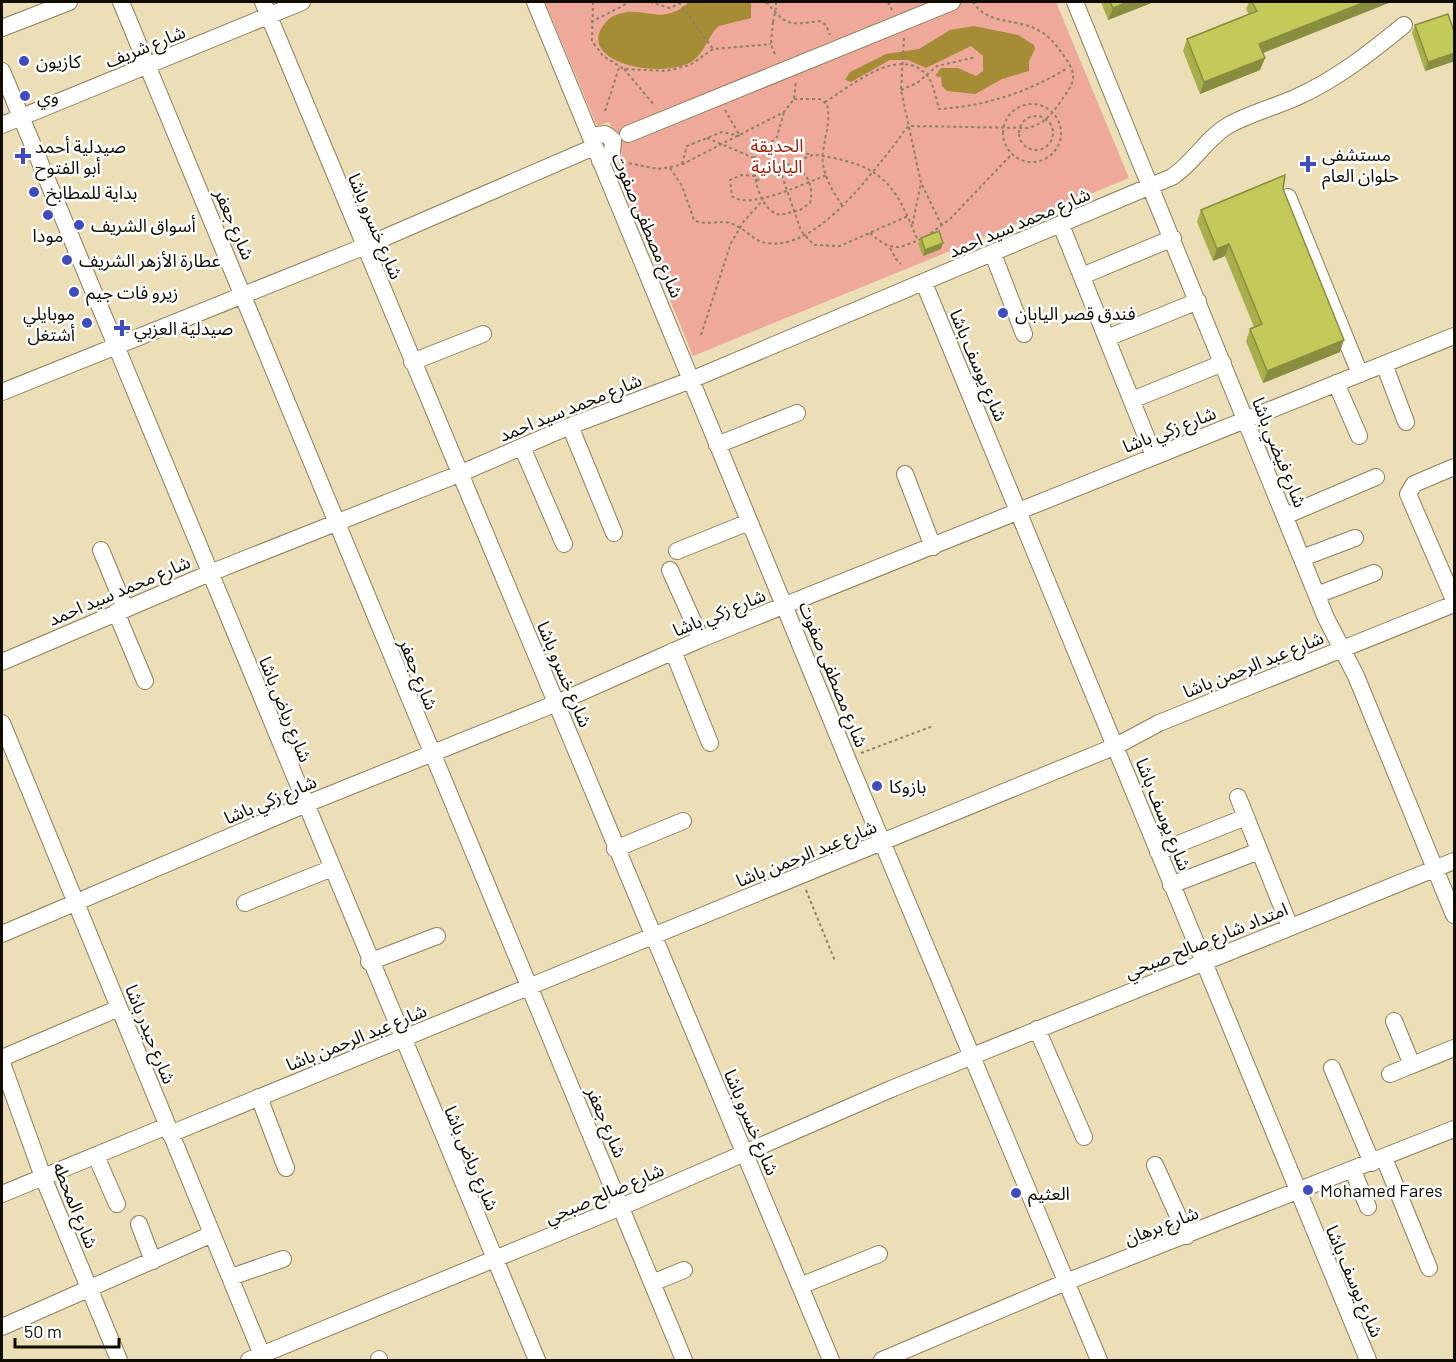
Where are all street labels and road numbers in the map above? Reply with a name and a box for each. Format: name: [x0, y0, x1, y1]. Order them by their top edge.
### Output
street label: شارع شريف: [102, 20, 190, 76]
street label: شارع مصطفى صفوت: [604, 149, 688, 302]
street label: شارع خسرو باشا: [340, 170, 408, 284]
street label: شارع محمد سيد احمد: [945, 182, 1095, 266]
street label: شارع جعفر: [206, 184, 260, 264]
street label: شارع يوسف باشا: [942, 306, 1012, 426]
street label: شارع محمد سيد احمد: [495, 368, 646, 449]
street label: شارع فيضي باشا: [1244, 394, 1312, 512]
street label: شارع زكي باشا: [1119, 401, 1220, 461]
street label: شارع محمد سيد احمد: [45, 550, 195, 634]
street label: شارع زكي باشا: [669, 583, 770, 644]
street label: شارع مصطفى صفوت: [791, 598, 873, 752]
street label: شارع خسرو باشا: [529, 618, 597, 732]
street label: شارع عبد الرحمن باشا: [1180, 626, 1328, 706]
street label: شارع جعفر: [391, 634, 443, 714]
street label: شارع رياض باشا: [251, 653, 317, 766]
street label: شارع يوسف باشا: [1128, 754, 1197, 875]
street label: شارع زكي باشا: [220, 770, 321, 832]
street label: شارع عبد الرحمن باشا: [733, 815, 881, 895]
street label: امتداد شارع صالح صبحي: [1121, 897, 1292, 986]
street label: شارع حيدر باشا: [117, 981, 181, 1088]
street label: شارع عبد الرحمن باشا: [283, 999, 431, 1079]
street label: شارع خسرو باشا: [716, 1066, 784, 1180]
street label: شارع جعفر: [578, 1082, 632, 1162]
street label: شارع رياض باشا: [436, 1102, 504, 1215]
street label: شارع صالح صبحي: [541, 1158, 668, 1232]
street label: شارع المحطه: [45, 1159, 103, 1253]
street label: شارع برهان: [1121, 1201, 1203, 1253]
street label: شارع يوسف باشا: [1318, 1222, 1388, 1342]

